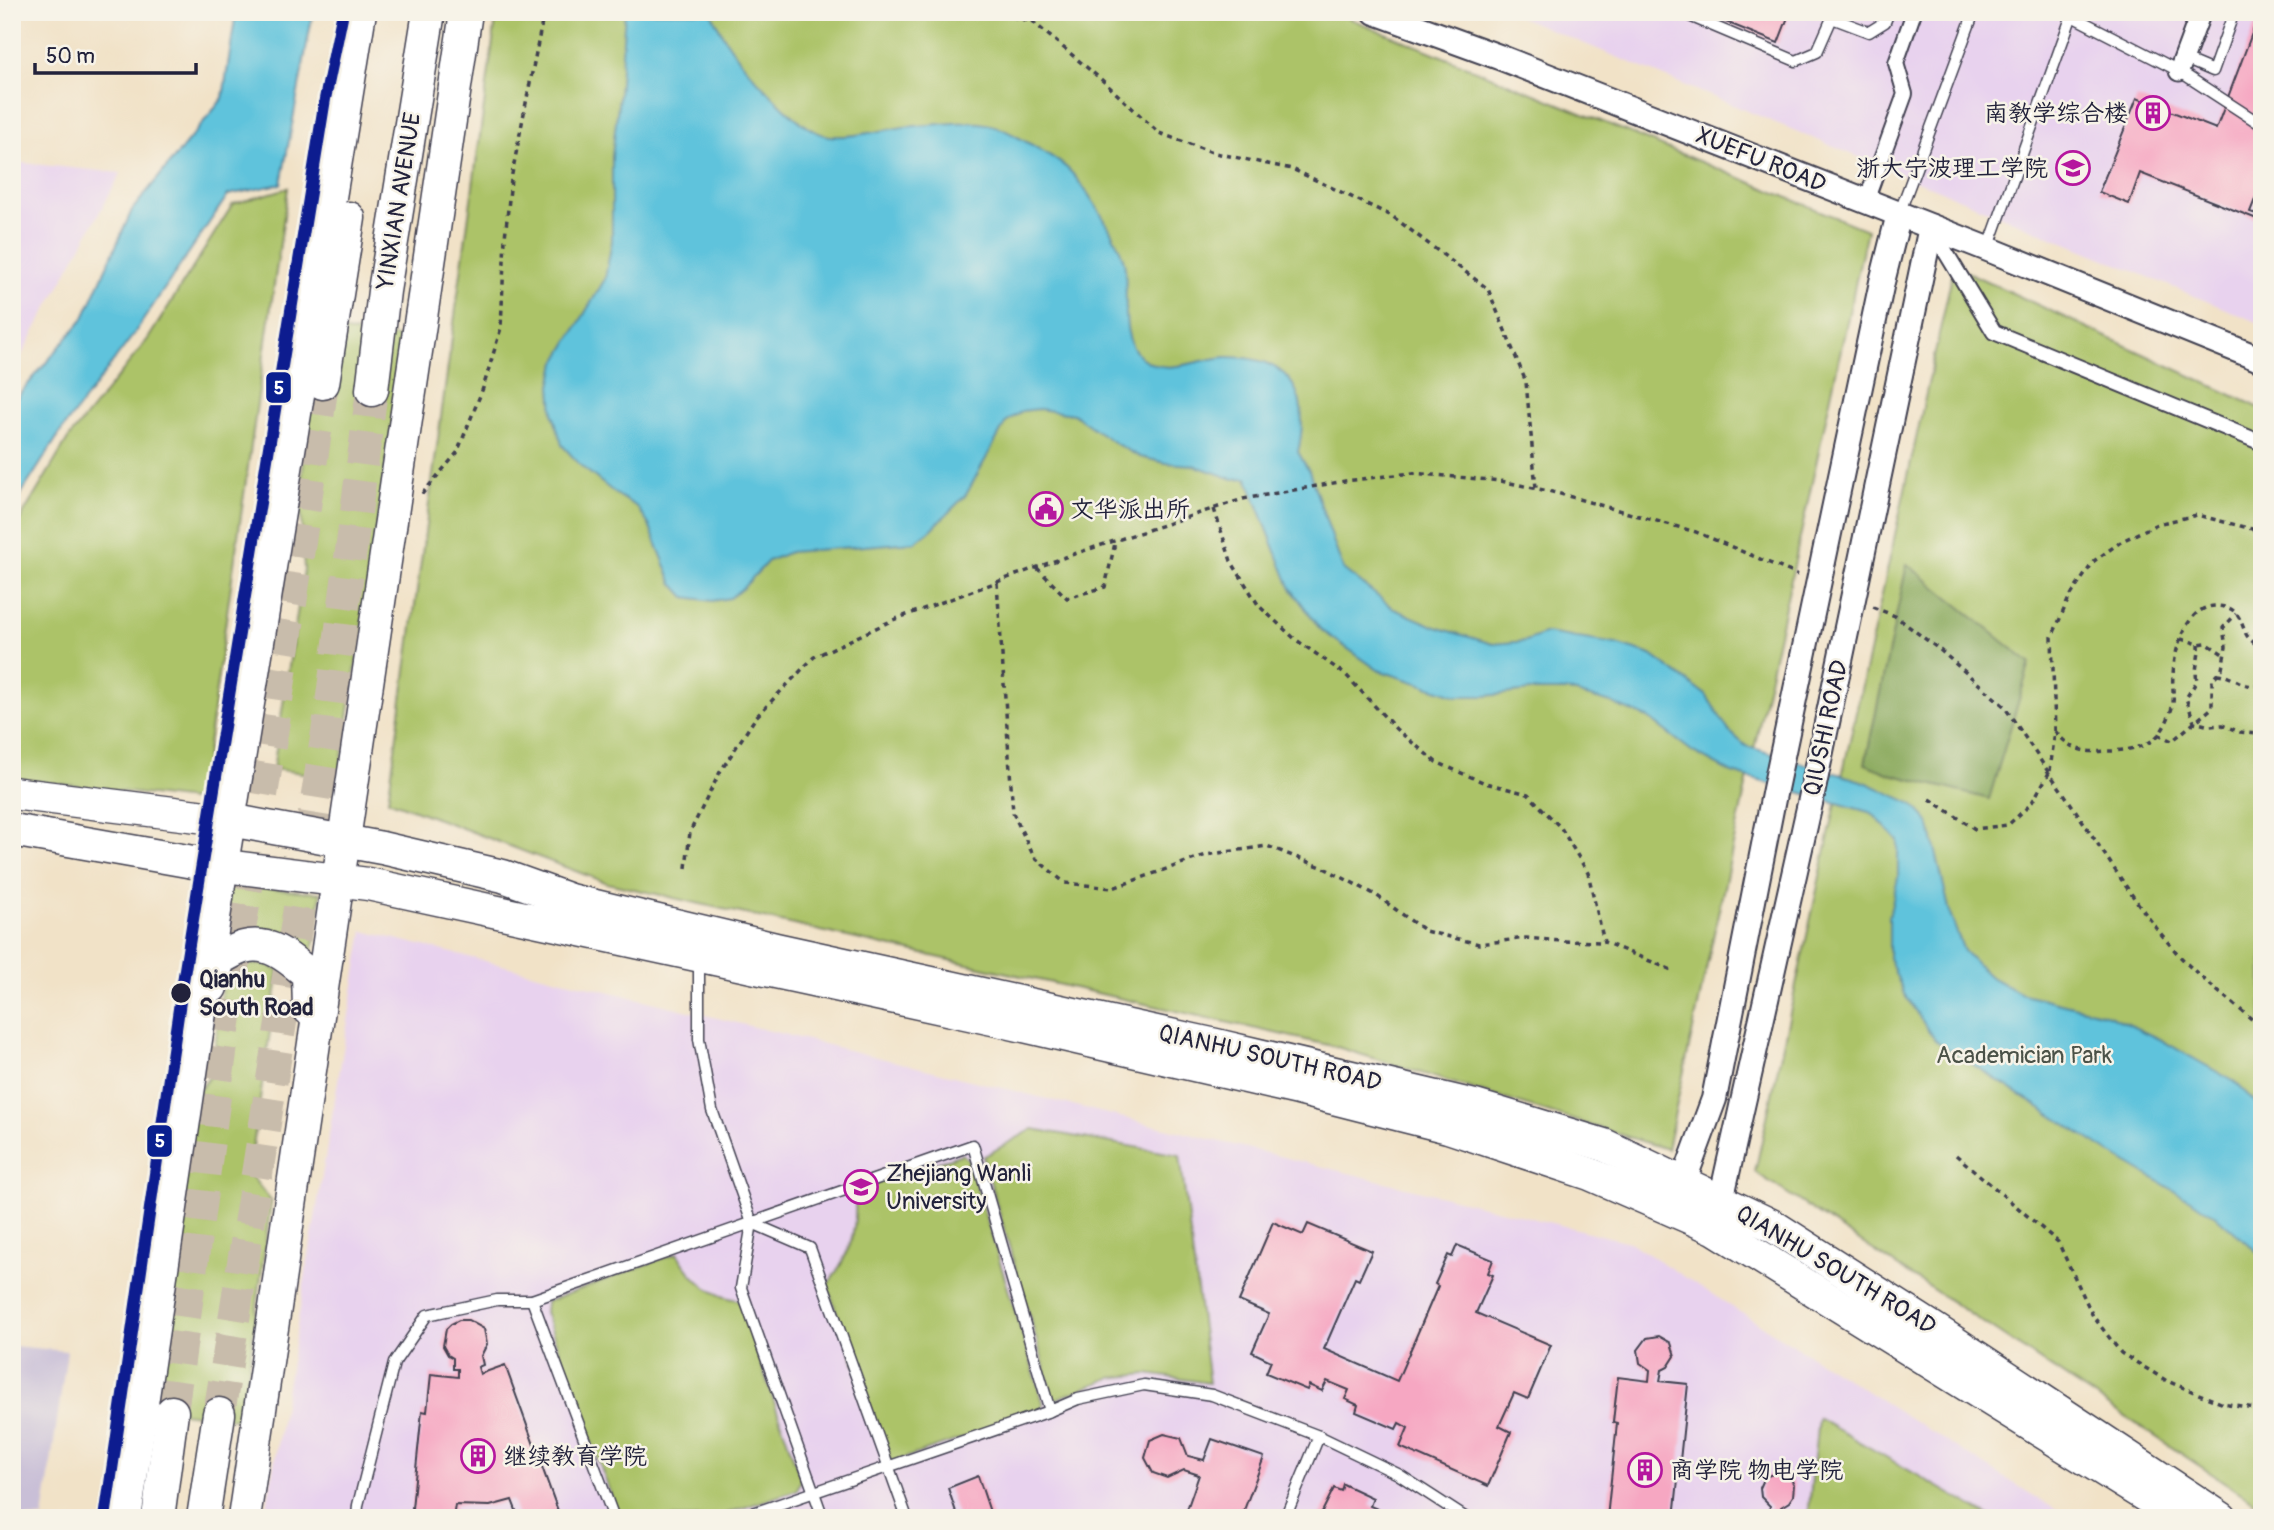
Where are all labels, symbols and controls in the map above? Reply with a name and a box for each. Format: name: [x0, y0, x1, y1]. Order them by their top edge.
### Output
scale bar: [35, 32, 196, 76]
text: 50 m: [46, 43, 95, 70]
building icon: 南教学综合楼: [2134, 94, 2172, 132]
place label: 南教学综合楼: [1984, 99, 2128, 128]
street label: YINXIAN AVENUE: [371, 110, 427, 293]
street label: XUEFU ROAD: [1692, 121, 1830, 199]
school or university icon: 浙大宁波理工学院: [2054, 149, 2092, 187]
place label: 浙大宁波理工学院: [1856, 154, 2048, 183]
line badge: 5: [265, 371, 292, 404]
text: 5: [274, 376, 284, 400]
public building icon: 文华派出所: [1027, 490, 1065, 528]
place label: 文华派出所: [1070, 495, 1190, 524]
street label: QIUSHI ROAD: [1797, 657, 1855, 799]
place label: Qianhu South Road: [199, 965, 314, 1022]
marker: Qianhu South Road: [169, 981, 193, 1005]
street label: QIANHU SOUTH ROAD: [1156, 1018, 1384, 1098]
park label: Academician Park: [1936, 1041, 2112, 1070]
line badge: 5: [146, 1124, 173, 1158]
text: 5: [155, 1129, 165, 1153]
place label: Zhejiang Wanli University: [886, 1159, 1031, 1216]
school or university icon: Zhejiang Wanli University: [842, 1168, 880, 1206]
street label: QIANHU SOUTH ROAD: [1731, 1199, 1941, 1341]
building icon: 继续教育学院: [459, 1437, 497, 1475]
place label: 继续教育学院: [503, 1442, 647, 1471]
building icon: 商学院 物电学院: [1626, 1451, 1664, 1489]
place label: 商学院 物电学院: [1670, 1456, 1843, 1485]

